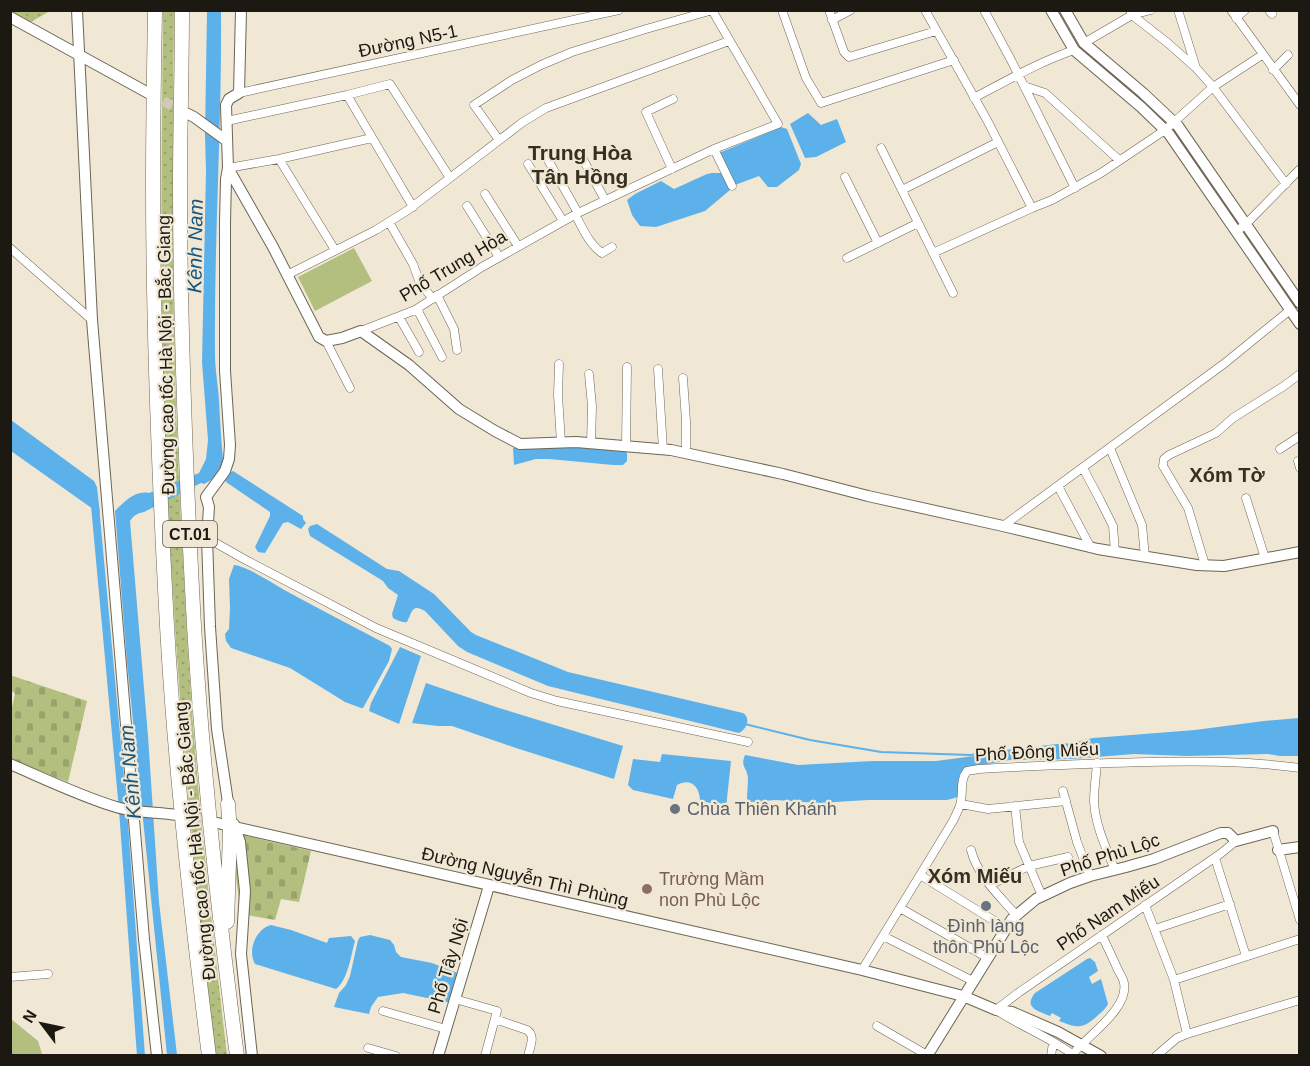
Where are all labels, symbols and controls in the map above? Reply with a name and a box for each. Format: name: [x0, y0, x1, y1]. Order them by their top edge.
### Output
street label: Đường N5-1: [357, 21, 459, 61]
district label: Trung Hòa Tân Hồng: [528, 141, 632, 188]
water label: Kênh Nam: [183, 199, 207, 293]
street label: Đường cao tốc Hà Nội - Bắc Giang: [153, 215, 178, 495]
street label: Phố Trung Hòa: [396, 226, 511, 306]
district label: Xóm Tờ: [1189, 464, 1265, 486]
road number: CT.01: [163, 521, 217, 547]
street label: Đường cao tốc Hà Nội - Bắc Giang: [169, 701, 220, 981]
water label: Kênh Nam: [115, 724, 145, 820]
street label: Phố Đông Miếu: [975, 739, 1099, 765]
place label: Chùa Thiên Khánh: [687, 799, 837, 819]
marker: Chùa Thiên Khánh: [668, 802, 682, 816]
street label: Phố Phù Lộc: [1058, 830, 1162, 880]
street label: Đường Nguyễn Thì Phùng: [420, 842, 631, 911]
district label: Xóm Miếu: [928, 865, 1022, 887]
place label: Trường Mầm non Phù Lộc: [659, 869, 764, 910]
street label: Phố Nam Miếu: [1053, 871, 1163, 955]
marker: Trường Mầm non Phù Lộc: [640, 882, 654, 896]
marker: Đình làng thôn Phù Lộc: [979, 899, 993, 913]
street label: Phố Tây Nội: [424, 916, 472, 1016]
place label: Đình làng thôn Phù Lộc: [933, 916, 1039, 957]
north arrow: [12, 994, 72, 1054]
text: N: [19, 1007, 40, 1026]

